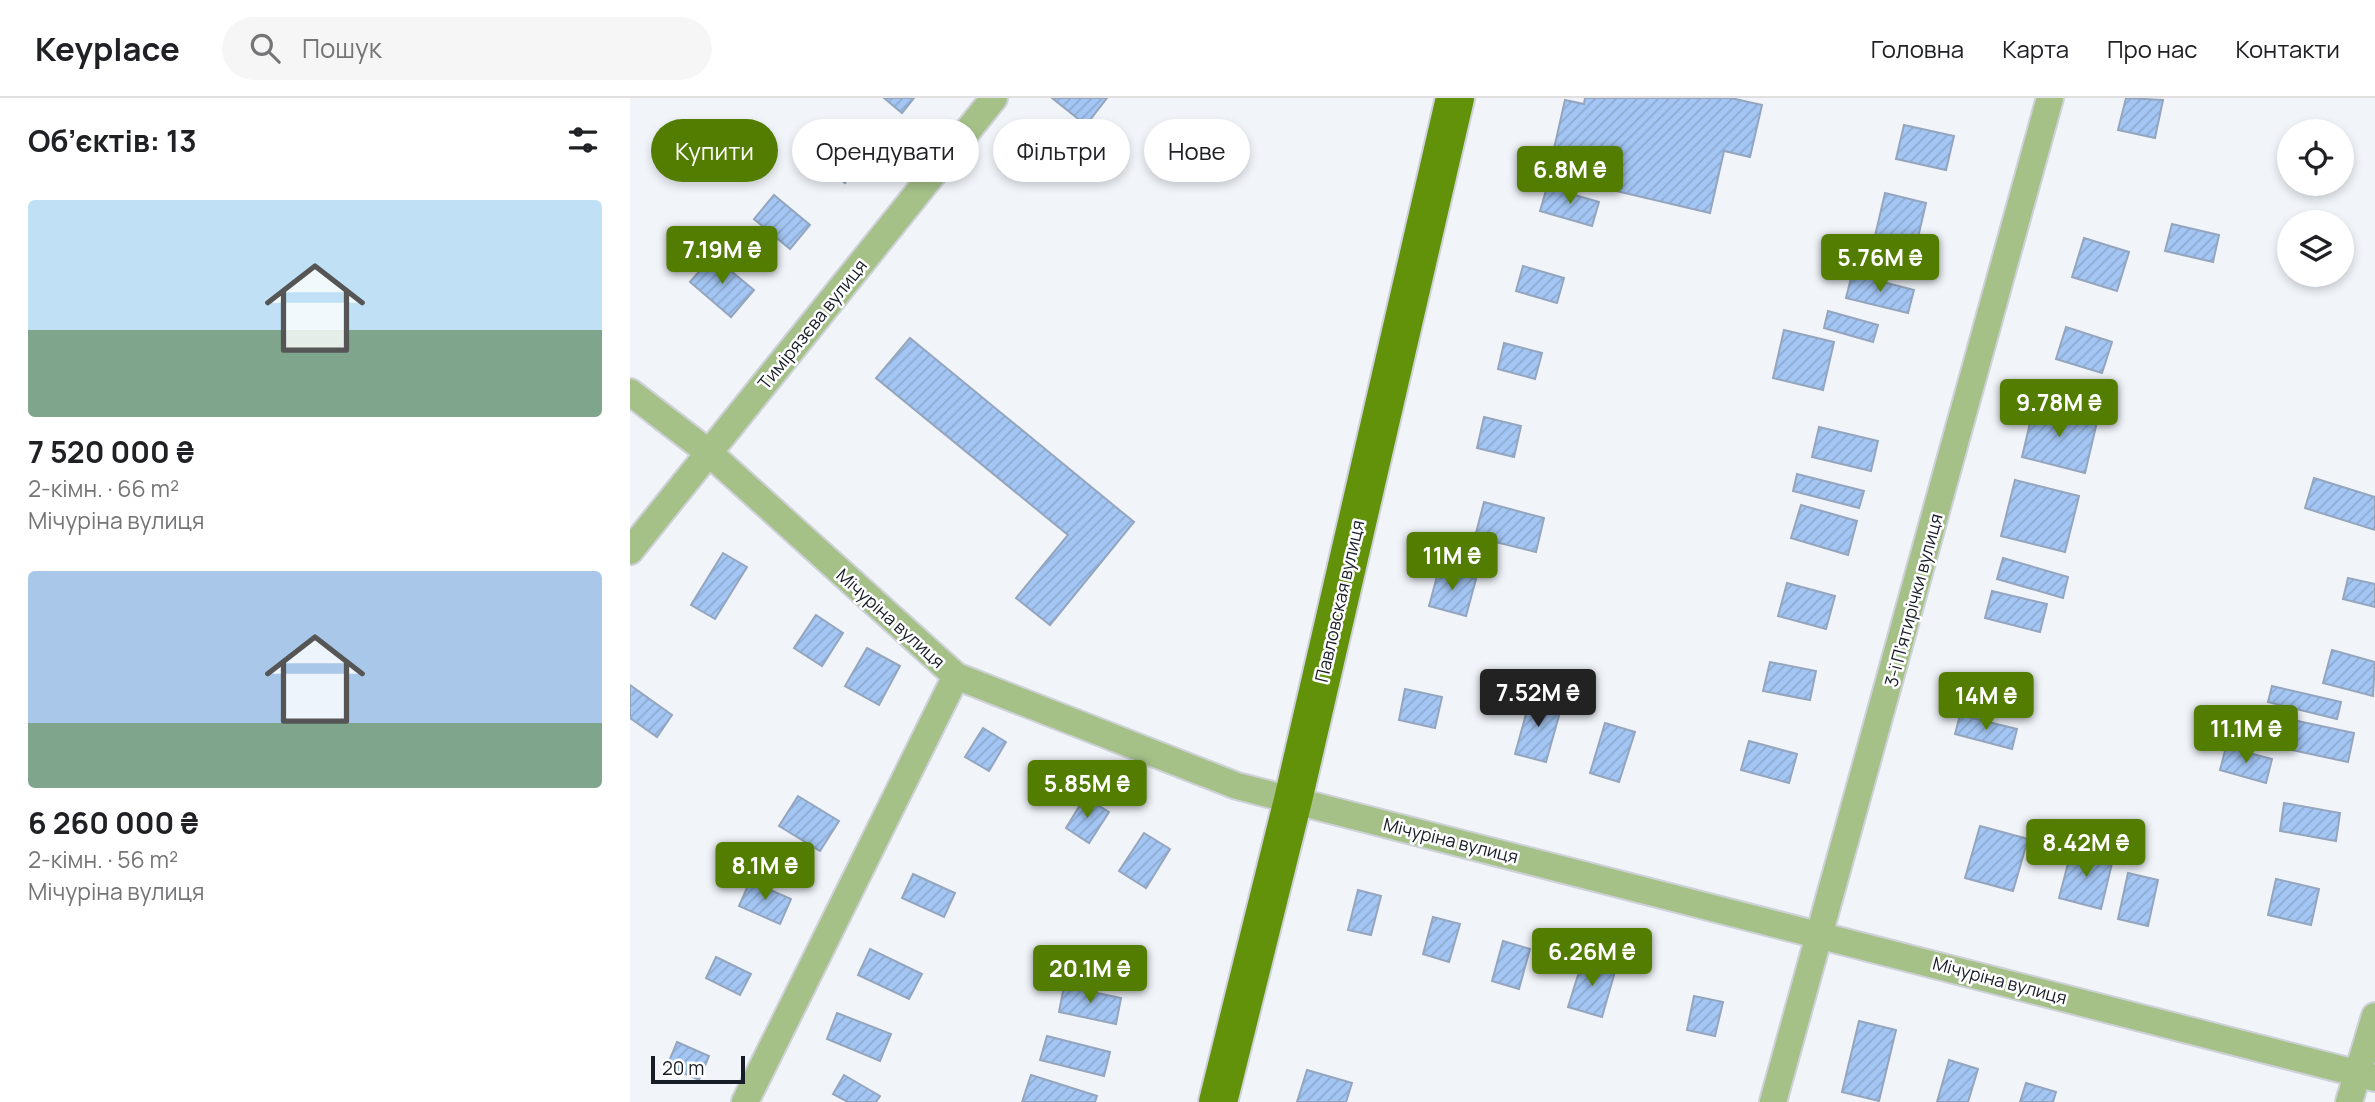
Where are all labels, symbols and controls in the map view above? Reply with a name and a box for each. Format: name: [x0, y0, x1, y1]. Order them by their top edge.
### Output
search box: [222, 17, 712, 80]
text: Keyplace: [35, 26, 180, 71]
icon: search: [246, 29, 284, 67]
text: Пошук: [302, 30, 382, 66]
text: Головна: [1871, 32, 1964, 65]
text: Карта: [2002, 32, 2069, 65]
text: Про нас: [2107, 32, 2198, 65]
text: Контакти: [2236, 32, 2340, 65]
chip: Купити: [651, 119, 778, 182]
chip: Орендувати: [792, 119, 979, 182]
chip: Фільтри: [993, 119, 1130, 182]
chip: Нове: [1144, 119, 1250, 182]
map controls: [2277, 119, 2354, 287]
button: locate: [2277, 119, 2354, 196]
text: Об’єктів: 13: [28, 120, 197, 161]
icon: filters: [564, 121, 602, 159]
pin: 6.8M ₴: [1513, 146, 1627, 206]
text: 6.8M ₴: [1533, 153, 1607, 185]
button: layers: [2277, 210, 2354, 287]
pin: 7.19M ₴: [657, 226, 787, 286]
text: 7.19M ₴: [682, 233, 762, 265]
pin: 5.76M ₴: [1815, 234, 1945, 294]
text: 5.76M ₴: [1837, 241, 1923, 273]
icon: home: [252, 245, 378, 371]
street label: Тимірязєва вулиця: [752, 254, 872, 394]
pin: 9.78M ₴: [1994, 380, 2124, 439]
text: 9.78M ₴: [2016, 386, 2102, 418]
text: 7 520 000 ₴: [28, 431, 194, 472]
text: 2-кімн. · 66 m²: [28, 472, 179, 504]
text: Мічуріна вулиця: [28, 504, 205, 536]
street label: 3-ї П’ятирічки вулиця: [1878, 511, 1948, 689]
street label: Павловская вулиця: [1309, 518, 1369, 684]
pin: 11M ₴: [1403, 532, 1501, 592]
text: 11M ₴: [1423, 539, 1481, 571]
street label: Мічуріна вулиця: [832, 563, 950, 673]
icon: home: [252, 616, 378, 742]
pin: 7.52M ₴: [1473, 670, 1603, 729]
pin: 14M ₴: [1937, 672, 2035, 732]
text: 7.52M ₴: [1496, 676, 1580, 708]
text: 14M ₴: [1955, 679, 2017, 711]
pin: 11.1M ₴: [2181, 706, 2311, 765]
text: 11.1M ₴: [2210, 712, 2282, 744]
pin: 5.85M ₴: [1022, 760, 1152, 820]
text: 5.85M ₴: [1044, 767, 1130, 799]
text: 6 260 000 ₴: [28, 802, 199, 843]
street label: Мічуріна вулиця: [1381, 812, 1521, 868]
pin: 8.42M ₴: [2021, 820, 2151, 879]
text: 8.42M ₴: [2042, 826, 2130, 858]
pin: 8.1M ₴: [708, 842, 822, 902]
text: 2-кімн. · 56 m²: [28, 843, 178, 875]
text: 8.1M ₴: [731, 849, 799, 881]
text: Мічуріна вулиця: [28, 875, 205, 907]
pin: 6.26M ₴: [1527, 928, 1657, 988]
text: 6.26M ₴: [1548, 935, 1636, 967]
pin: 20.1M ₴: [1025, 946, 1155, 1005]
street label: Мічуріна вулиця: [1930, 951, 2070, 1009]
text: 20.1M ₴: [1049, 952, 1131, 984]
scale bar: [651, 1053, 746, 1085]
text: 20 m: [662, 1055, 704, 1081]

